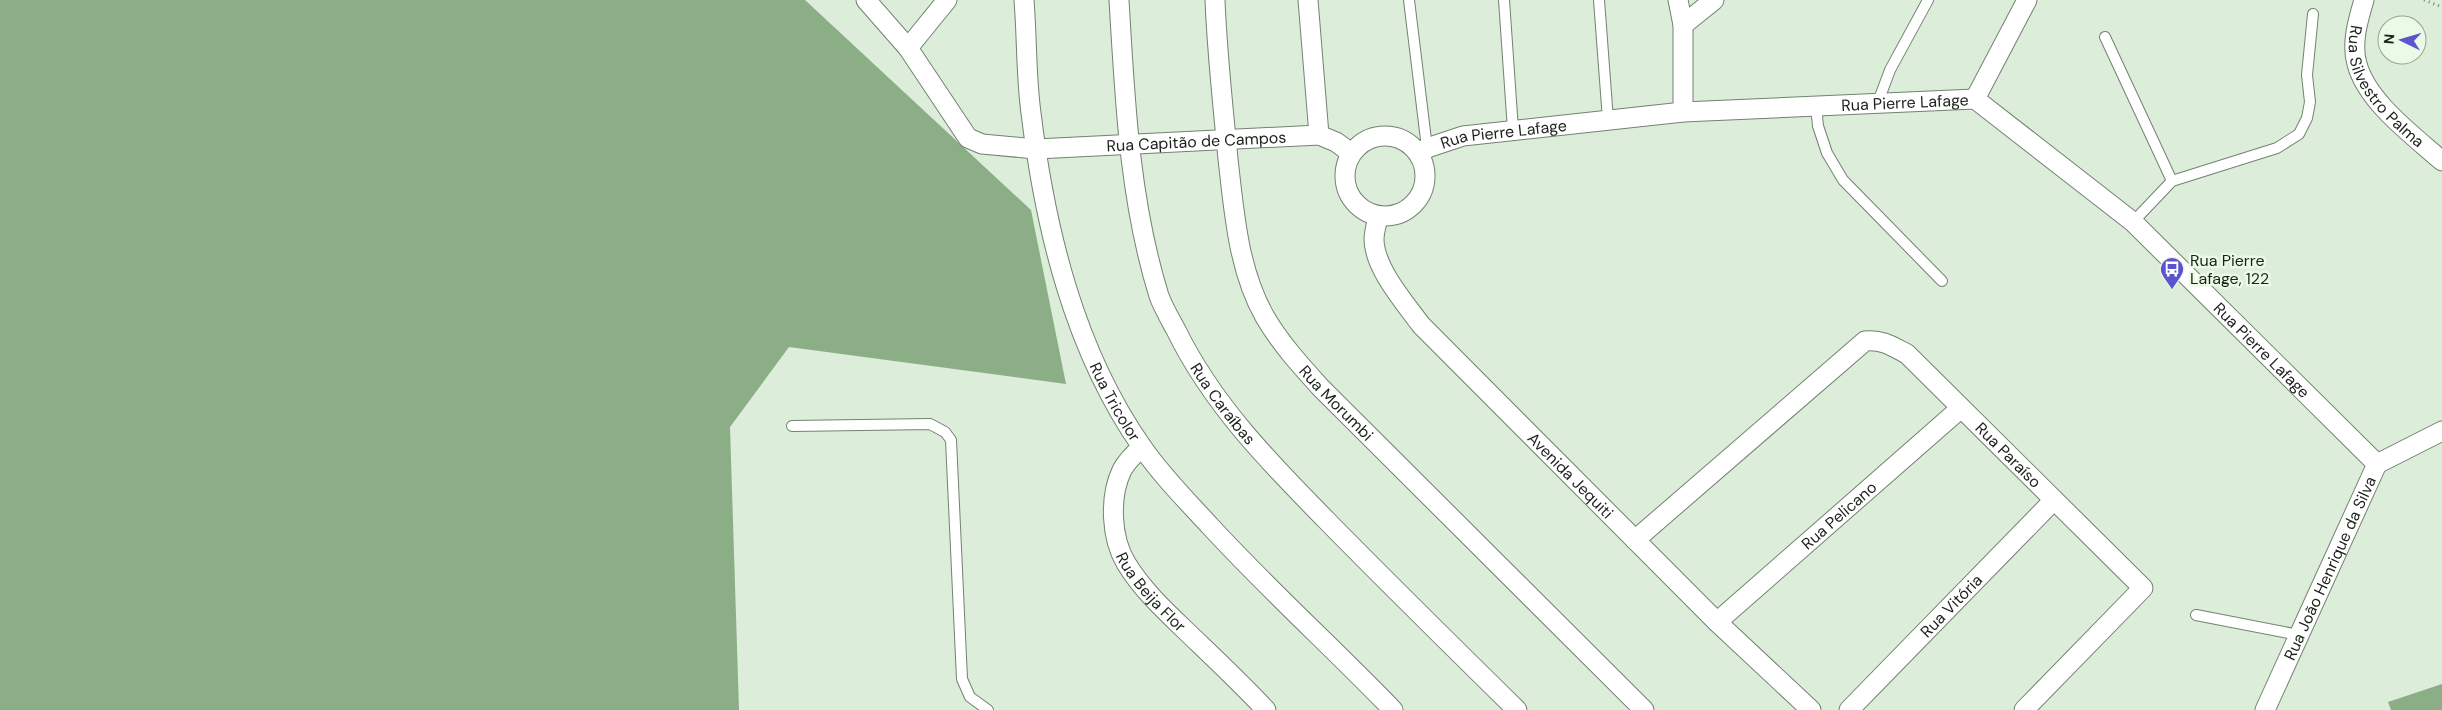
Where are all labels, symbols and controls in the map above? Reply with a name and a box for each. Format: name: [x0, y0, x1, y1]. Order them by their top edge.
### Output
north arrow: [2377, 15, 2427, 65]
street label: Rua Silvestro Palma: [2344, 24, 2428, 152]
text: N: [2380, 33, 2398, 45]
street label: Rua Pierre Lafage: [1841, 89, 1969, 116]
street label: Rua Pierre Lafage: [1438, 115, 1568, 154]
street label: Rua Capitão de Campos: [1106, 127, 1287, 156]
place label: Rua Pierre Lafage, 122: [2190, 250, 2269, 289]
bus stop icon: Rua Pierre Lafage, 122: [2159, 256, 2185, 290]
street label: Rua Pierre Lafage: [2209, 298, 2314, 403]
street label: Rua Tricolor: [1085, 359, 1145, 446]
street label: Rua Caraíbas: [1185, 359, 1260, 449]
street label: Rua Morumbi: [1294, 361, 1378, 445]
street label: Rua Paraíso: [1971, 418, 2046, 492]
street label: Avenida Jequiti: [1523, 428, 1618, 523]
street label: Rua João Henrique da Silva: [2279, 473, 2381, 663]
street label: Rua Pelicano: [1797, 477, 1881, 554]
street label: Rua Beija Flor: [1111, 549, 1191, 637]
street label: Rua Vitória: [1916, 570, 1987, 642]

